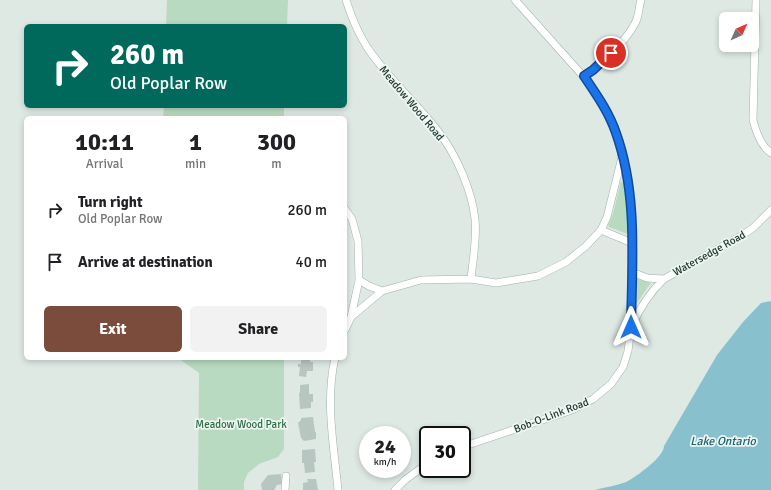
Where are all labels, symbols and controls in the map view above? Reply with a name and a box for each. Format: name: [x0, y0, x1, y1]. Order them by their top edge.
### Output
north arrow: [719, 12, 759, 52]
map controls: [719, 12, 759, 52]
pin: [594, 36, 628, 70]
text: 260 m: [110, 38, 184, 72]
icon: right: [44, 40, 96, 92]
icon: arrive: [600, 42, 622, 64]
street label: Meadow Wood Road: [376, 63, 447, 144]
text: Old Poplar Row: [110, 72, 227, 94]
text: 10:11: [75, 127, 134, 157]
text: 1: [189, 127, 202, 157]
text: 300: [257, 127, 296, 157]
text: Arrival: [86, 156, 123, 172]
text: min: [185, 156, 206, 172]
text: m: [271, 156, 282, 172]
text: Turn right: [78, 193, 143, 211]
icon: right: [44, 199, 66, 221]
text: 260 m: [287, 201, 327, 219]
text: Old Poplar Row: [78, 211, 162, 227]
street label: Watersedge Road: [671, 228, 748, 279]
icon: arrive: [44, 251, 66, 273]
text: Arrive at destination: [78, 253, 213, 271]
text: 40 m: [296, 253, 327, 271]
button: Exit: [44, 306, 182, 352]
button: Share: [190, 306, 327, 352]
position arrow: [610, 306, 652, 348]
street label: Bob-O-Link Road: [512, 395, 591, 436]
park label: Meadow Wood Park: [195, 418, 287, 431]
speed limit sign: 30: [419, 426, 471, 478]
text: 24: [374, 434, 396, 459]
water label: Lake Ontario: [690, 434, 757, 449]
text: km/h: [374, 456, 396, 468]

